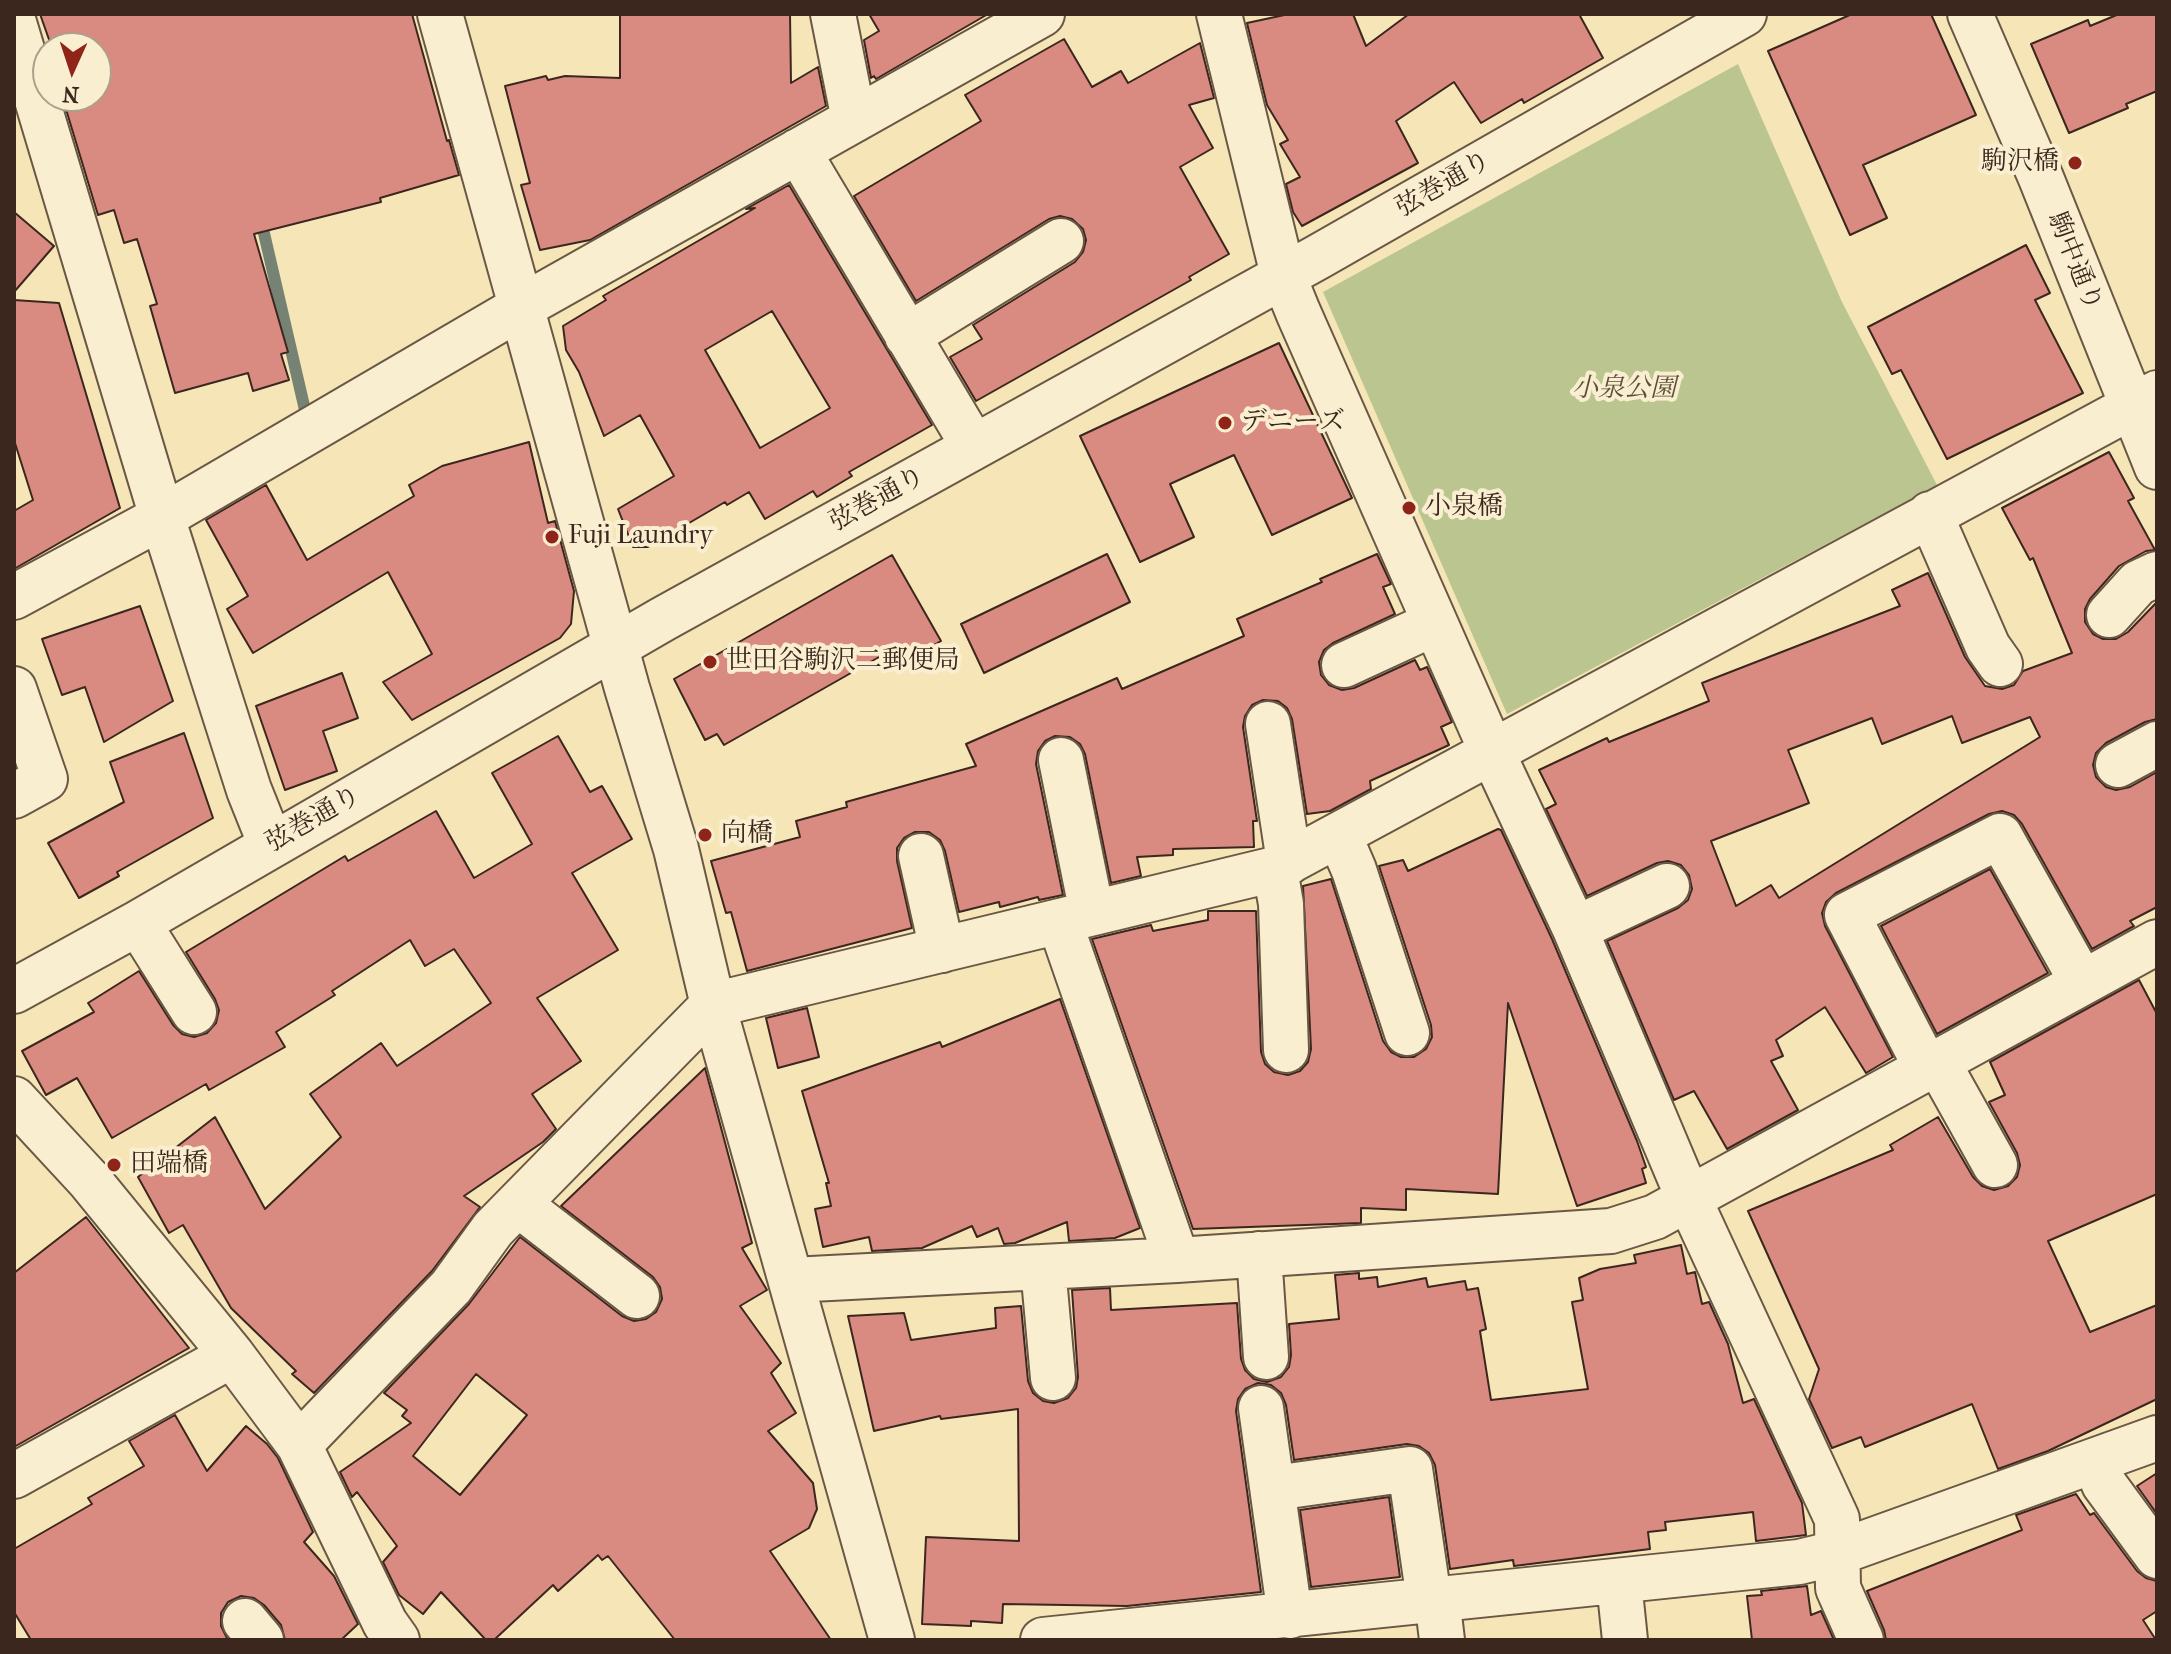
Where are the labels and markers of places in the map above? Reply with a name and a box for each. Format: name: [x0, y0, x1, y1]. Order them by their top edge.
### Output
place label: 駒沢橋: [1981, 147, 2059, 179]
marker: 駒沢橋: [2066, 154, 2084, 172]
place label: デニーズ: [1241, 407, 1345, 439]
marker: デニーズ: [1216, 414, 1234, 432]
place label: 小泉橋: [1425, 492, 1503, 524]
marker: 小泉橋: [1400, 499, 1418, 517]
place label: Fuji Laundry: [568, 521, 713, 553]
marker: Fuji Laundry: [543, 528, 561, 546]
place label: 世田谷駒沢二郵便局: [726, 646, 960, 678]
marker: 世田谷駒沢二郵便局: [701, 653, 719, 671]
place label: 向橋: [721, 819, 773, 851]
marker: 向橋: [696, 826, 714, 844]
place label: 田端橋: [130, 1149, 208, 1181]
marker: 田端橋: [105, 1156, 123, 1174]

